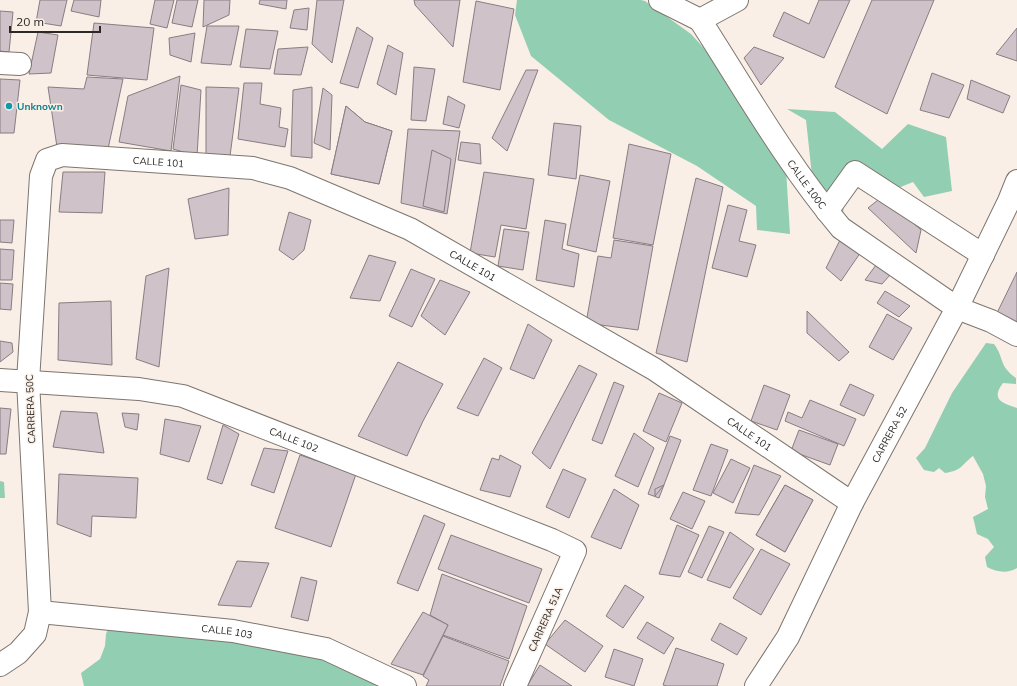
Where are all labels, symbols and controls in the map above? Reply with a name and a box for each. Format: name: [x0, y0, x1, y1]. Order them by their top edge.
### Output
scale bar: [10, 8, 100, 34]
text: 20 m: [16, 14, 44, 29]
place label: Unknown: [17, 100, 63, 113]
marker: Unknown: [4, 101, 14, 111]
street label: CALLE 101: [132, 154, 185, 170]
street label: CALLE 100C: [784, 157, 829, 212]
street label: CALLE 101: [447, 247, 498, 284]
street label: CARRERA 50C: [23, 374, 38, 444]
street label: CARRERA 52: [869, 404, 910, 465]
street label: CALLE 101: [724, 414, 774, 454]
street label: CALLE 102: [267, 424, 320, 455]
street label: CARRERA 51A: [525, 584, 566, 654]
street label: CALLE 103: [201, 622, 254, 642]

